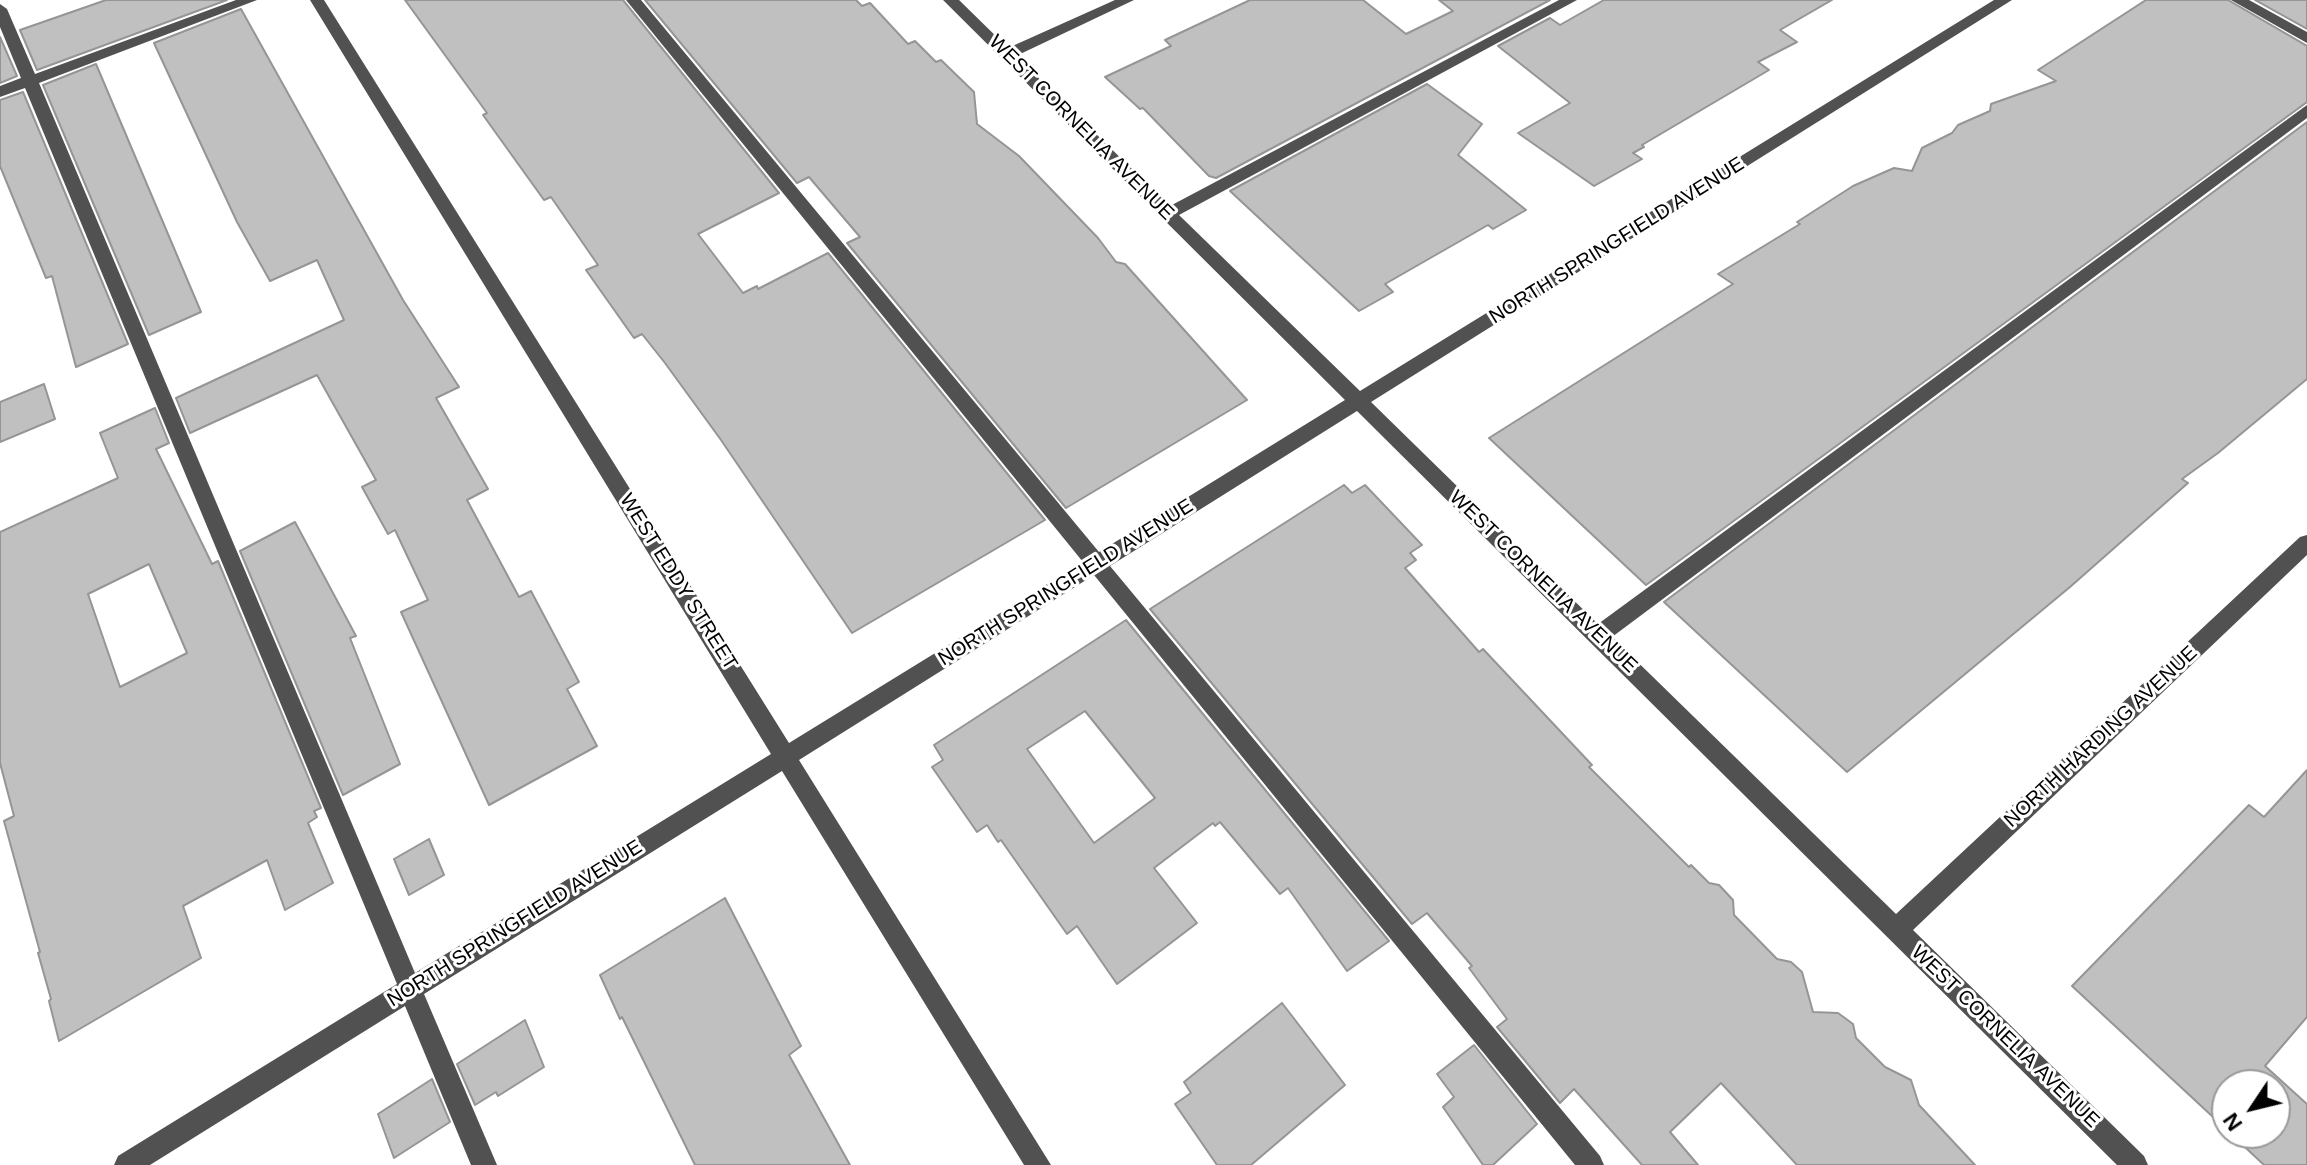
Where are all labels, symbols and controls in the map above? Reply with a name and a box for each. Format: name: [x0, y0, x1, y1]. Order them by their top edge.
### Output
street label: WEST CORNELIA AVENUE: [983, 30, 1179, 226]
street label: NORTH SPRINGFIELD AVENUE: [1485, 152, 1749, 330]
street label: WEST CORNELIA AVENUE: [1444, 486, 1642, 678]
street label: WEST EDDY STREET: [614, 489, 742, 675]
street label: NORTH SPRINGFIELD AVENUE: [934, 494, 1198, 672]
street label: NORTH HARDING AVENUE: [2000, 641, 2202, 833]
street label: NORTH SPRINGFIELD AVENUE: [383, 835, 647, 1013]
street label: WEST CORNELIA AVENUE: [1906, 941, 2104, 1133]
north arrow: [2211, 1069, 2291, 1149]
text: N: [2218, 1108, 2247, 1136]

